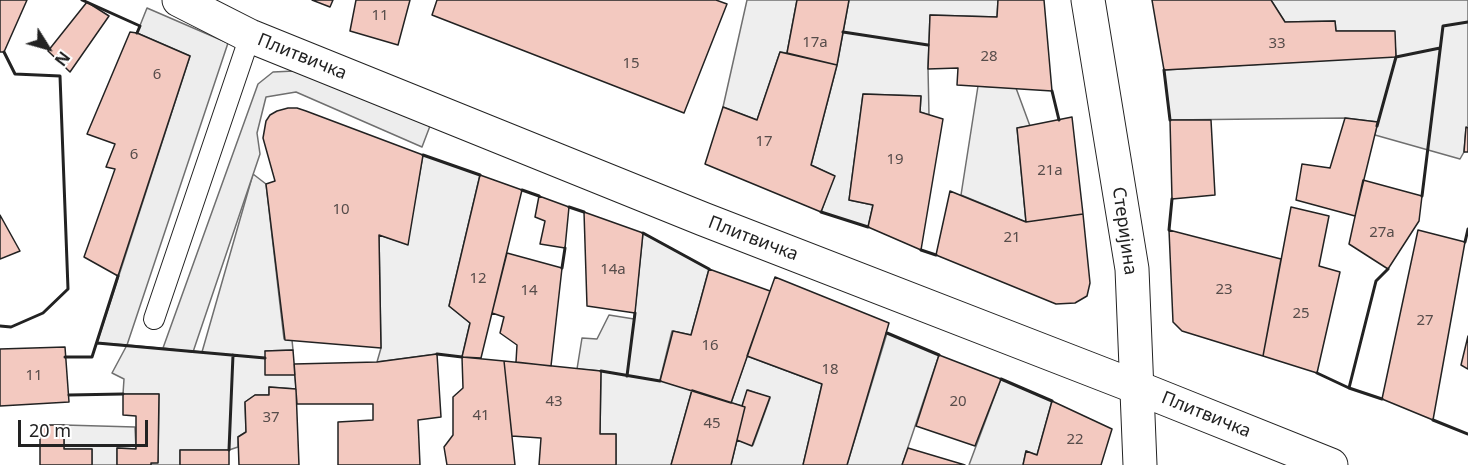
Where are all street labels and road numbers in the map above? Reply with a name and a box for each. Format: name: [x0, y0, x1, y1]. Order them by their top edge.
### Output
street label: Плитвичка: [254, 29, 350, 85]
street label: Стеријина: [1107, 186, 1141, 276]
street label: Плитвичка: [705, 212, 801, 266]
street label: Плитвичка: [1158, 387, 1254, 443]

